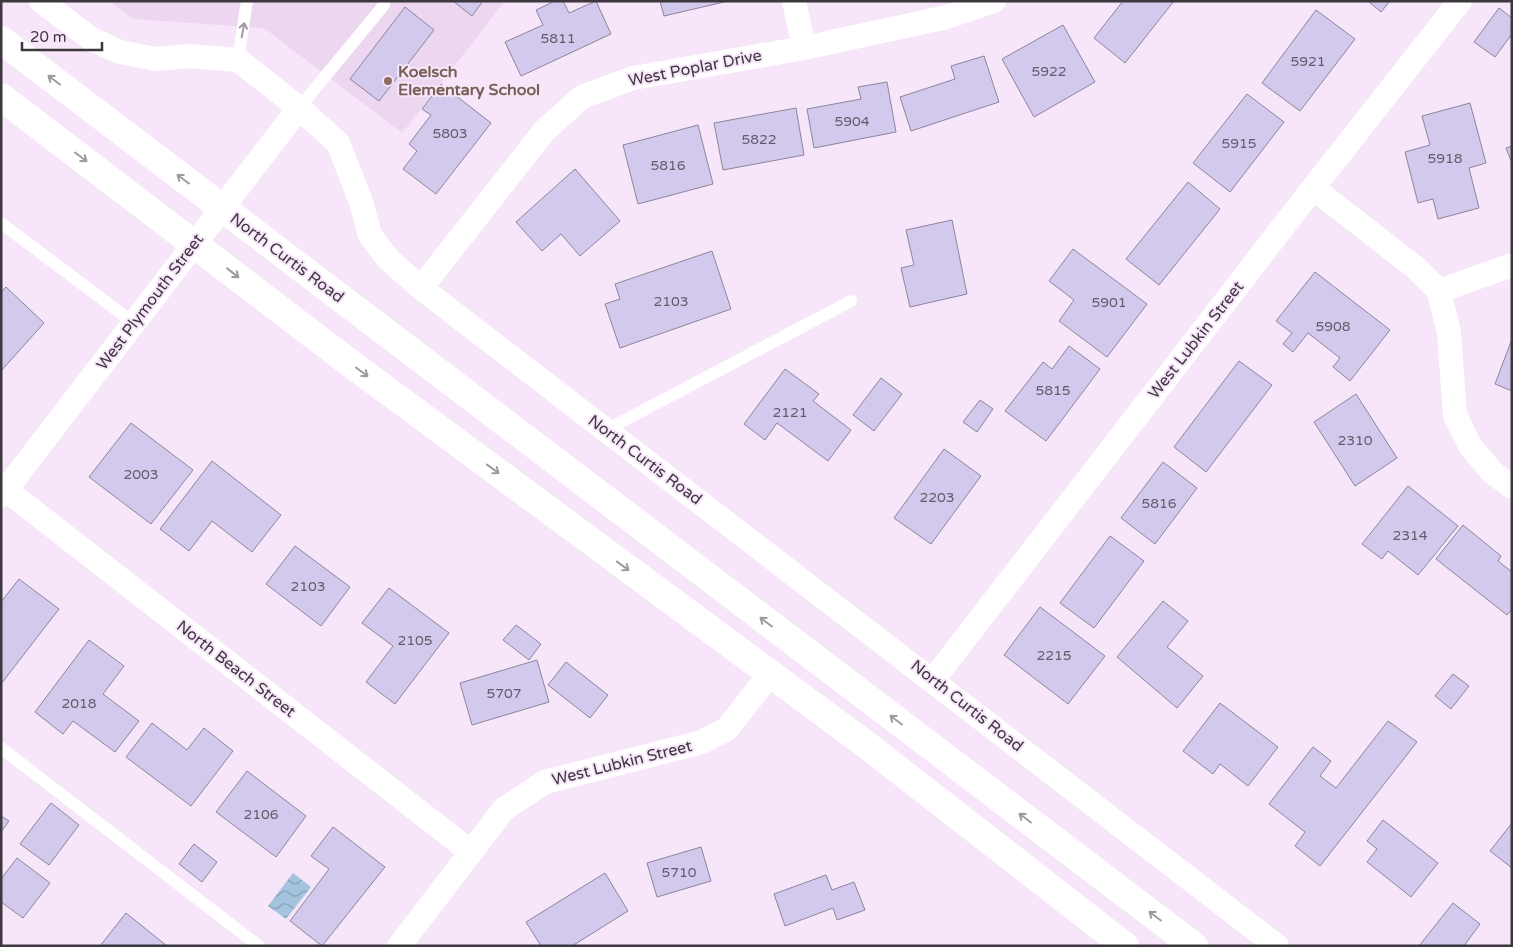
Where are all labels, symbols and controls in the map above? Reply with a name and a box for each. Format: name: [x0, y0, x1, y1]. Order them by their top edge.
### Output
scale bar: [22, 20, 102, 52]
one-way arrow: [239, 23, 249, 39]
text: 20 m: [30, 28, 67, 46]
house number: 5811: [540, 30, 576, 47]
street label: West Poplar Drive: [627, 45, 763, 91]
house number: 5921: [1290, 53, 1326, 70]
place label: Koelsch Elementary School: [398, 62, 540, 100]
house number: 5922: [1031, 63, 1067, 80]
one-way arrow: [48, 75, 61, 86]
marker: Koelsch Elementary School: [382, 75, 394, 87]
house number: 5904: [834, 113, 870, 130]
house number: 5803: [432, 125, 468, 142]
house number: 5822: [741, 131, 777, 148]
house number: 5915: [1221, 135, 1257, 152]
house number: 5918: [1427, 150, 1463, 167]
one-way arrow: [74, 152, 88, 162]
house number: 5816: [650, 157, 686, 174]
one-way arrow: [177, 173, 190, 184]
street label: North Curtis Road: [226, 209, 348, 307]
street label: West Plymouth Street: [92, 230, 208, 374]
one-way arrow: [227, 267, 240, 278]
street label: West Lubkin Street: [1144, 277, 1248, 403]
house number: 2103: [653, 293, 689, 310]
house number: 5901: [1091, 294, 1127, 311]
house number: 5908: [1315, 318, 1351, 335]
one-way arrow: [355, 367, 368, 378]
house number: 5815: [1035, 382, 1071, 399]
house number: 2121: [772, 404, 808, 421]
street label: North Curtis Road: [584, 411, 706, 509]
house number: 2310: [1337, 432, 1373, 449]
one-way arrow: [486, 464, 500, 474]
house number: 2003: [123, 466, 159, 483]
house number: 2203: [919, 489, 955, 506]
house number: 5816: [1141, 495, 1177, 512]
house number: 2314: [1392, 527, 1428, 544]
one-way arrow: [616, 560, 629, 571]
house number: 2103: [290, 578, 326, 595]
street label: North Beach Street: [172, 616, 300, 722]
one-way arrow: [759, 617, 773, 627]
house number: 2105: [397, 632, 433, 649]
house number: 2215: [1036, 647, 1072, 664]
street label: North Curtis Road: [907, 656, 1027, 756]
house number: 5707: [486, 685, 522, 702]
house number: 2018: [61, 695, 97, 712]
one-way arrow: [889, 715, 903, 725]
street label: West Lubkin Street: [550, 736, 694, 790]
house number: 2106: [243, 806, 279, 823]
one-way arrow: [1018, 813, 1032, 823]
house number: 5710: [661, 864, 697, 881]
one-way arrow: [1149, 911, 1162, 922]

